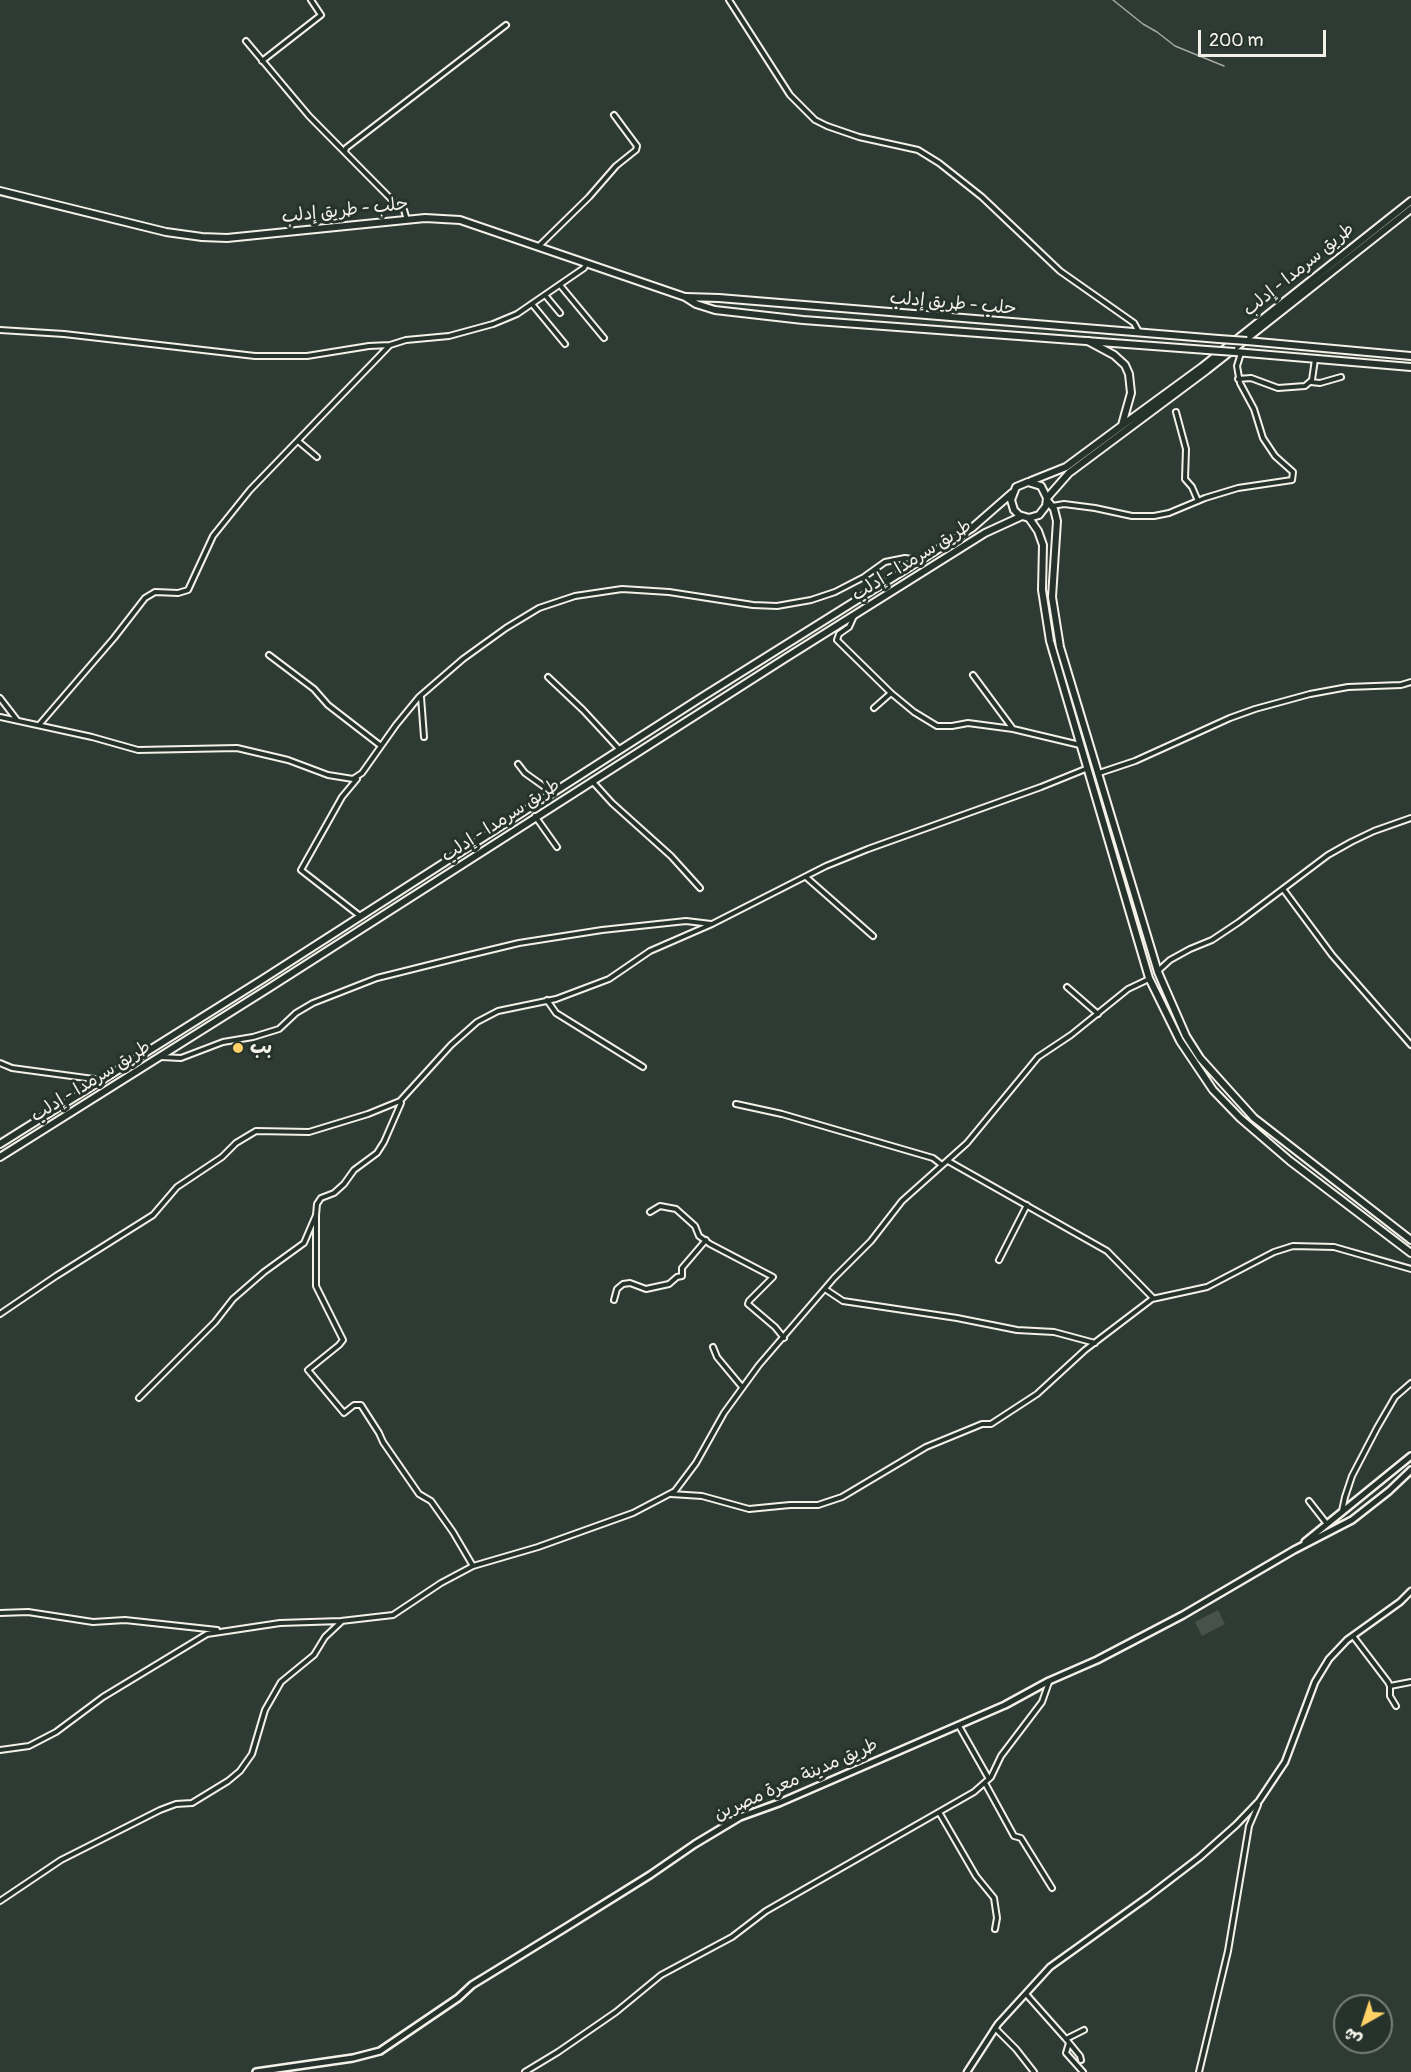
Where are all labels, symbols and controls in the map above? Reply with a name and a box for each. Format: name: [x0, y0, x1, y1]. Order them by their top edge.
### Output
scale bar: [1201, 18, 1328, 56]
text: 200 m: [1209, 29, 1264, 52]
street label: حلب - طريق إدلب: [281, 194, 409, 228]
street label: طريق سرمدا - إدلب: [1239, 219, 1359, 321]
street label: حلب - طريق إدلب: [889, 288, 1017, 320]
street label: طريق سرمدا - إدلب: [848, 516, 976, 606]
street label: طريق سرمدا - إدلب: [438, 775, 564, 867]
street label: طريق سرمدا - إدلب: [27, 1037, 155, 1127]
place label: بب: [250, 1037, 272, 1059]
marker: بب: [231, 1041, 245, 1055]
street label: طريق مدينة معرة مصرين: [711, 1734, 881, 1826]
north arrow: [1333, 1994, 1393, 2054]
text: ش: [1340, 2023, 1366, 2050]

